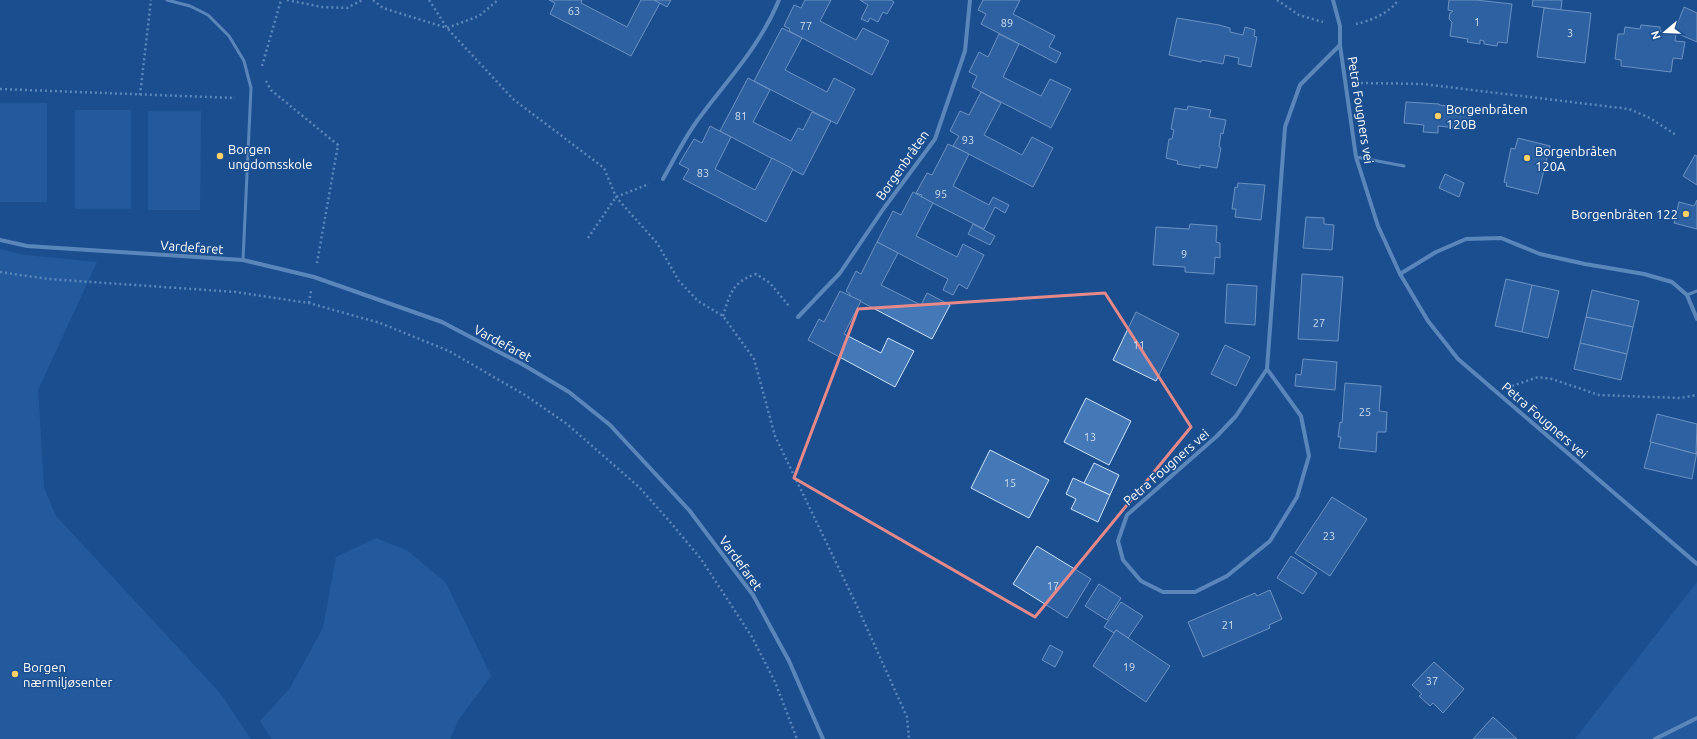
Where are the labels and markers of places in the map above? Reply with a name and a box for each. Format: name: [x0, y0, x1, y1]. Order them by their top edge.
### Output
place label: Borgenbråten 120B: [1446, 102, 1528, 131]
marker: Borgenbråten 120B: [1433, 111, 1443, 121]
place label: Borgen ungdomsskole: [228, 142, 313, 171]
place label: Borgenbråten 120A: [1535, 144, 1617, 173]
marker: Borgen ungdomsskole: [215, 151, 225, 161]
marker: Borgenbråten 120A: [1522, 153, 1532, 163]
place label: Borgenbråten 122: [1571, 207, 1678, 221]
marker: Borgenbråten 122: [1681, 209, 1691, 219]
place label: Borgen nærmiljøsenter: [23, 660, 113, 689]
marker: Borgen nærmiljøsenter: [10, 669, 20, 679]

